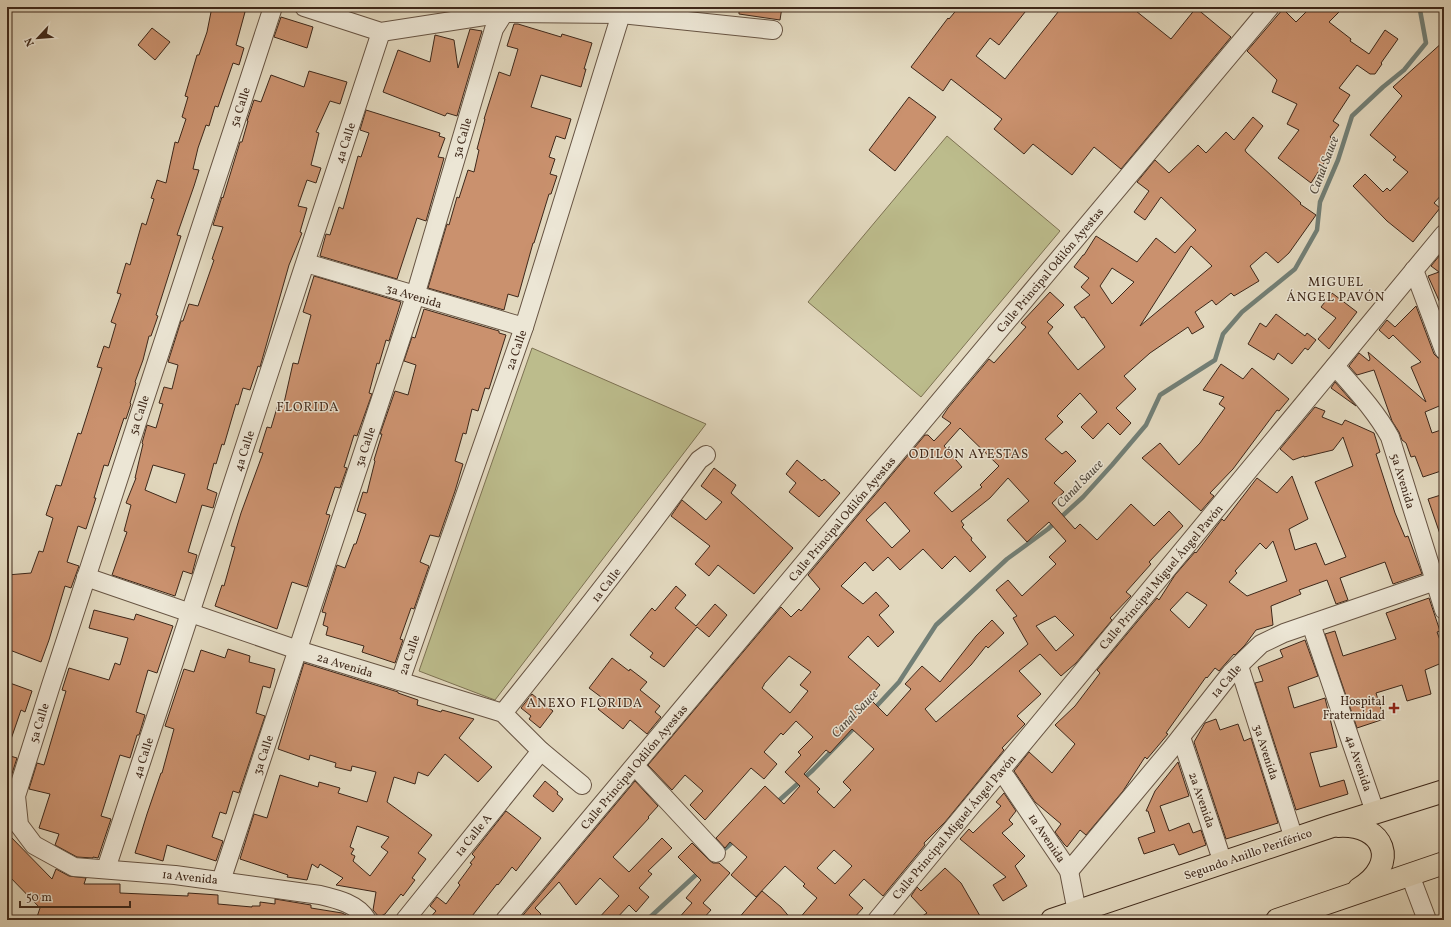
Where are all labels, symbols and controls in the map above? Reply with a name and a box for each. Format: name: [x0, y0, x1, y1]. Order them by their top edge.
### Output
north arrow: [18, 18, 58, 58]
text: N: [22, 35, 39, 49]
street label: 5a Calle: [227, 85, 255, 129]
street label: 3a Calle: [450, 116, 476, 160]
street label: 4a Calle: [332, 120, 360, 166]
water label: Canal Sauce: [1306, 134, 1344, 197]
street label: Calle Principal Odilón Ayestas: [994, 205, 1108, 337]
district label: MIGUEL ÁNGEL PAVÓN: [1287, 274, 1385, 307]
street label: 3a Avenida: [384, 281, 444, 313]
street label: 2a Calle: [503, 328, 531, 373]
street label: 5a Calle: [126, 393, 154, 437]
district label: FLORIDA: [277, 399, 339, 417]
street label: 3a Calle: [352, 425, 380, 469]
street label: 4a Calle: [231, 428, 259, 474]
district label: ODILÓN AYESTAS: [909, 446, 1029, 464]
street label: 5a Avenida: [1386, 452, 1418, 511]
street label: Calle Principal Odilón Ayestas: [786, 454, 900, 586]
water label: Canal Sauce: [1053, 456, 1108, 513]
street label: Calle Principal Miguel Ángel Pavón: [1095, 501, 1227, 654]
street label: 1a Calle: [588, 565, 626, 606]
street label: 2a Calle: [396, 633, 424, 678]
street label: 2a Avenida: [315, 650, 375, 682]
street label: 1a Calle: [1208, 661, 1246, 702]
water label: Canal Sauce: [828, 686, 883, 743]
place label: Hospital Fraternidad: [1323, 694, 1385, 724]
district label: ANEXO FLORIDA: [527, 695, 643, 713]
street label: 5a Calle: [26, 701, 54, 745]
street label: Calle Principal Odilón Ayestas: [578, 702, 692, 834]
marker: Hospital Fraternidad: [1388, 702, 1400, 714]
street label: 3a Avenida: [1249, 722, 1282, 782]
street label: 3a Calle: [250, 733, 278, 777]
street label: 4a Avenida: [1341, 733, 1375, 794]
street label: 4a Calle: [130, 735, 158, 781]
street label: Calle Principal Miguel Ángel Pavón: [888, 751, 1020, 904]
street label: 2a Avenida: [1184, 770, 1218, 830]
street label: 1a Calle A: [452, 811, 496, 860]
street label: 1a Avenida: [1024, 811, 1069, 866]
street label: Segundo Anillo Periférico: [1182, 826, 1314, 884]
street label: 1a Avenida: [161, 867, 219, 889]
scale bar: [20, 883, 130, 909]
text: 50 m: [26, 890, 52, 906]

